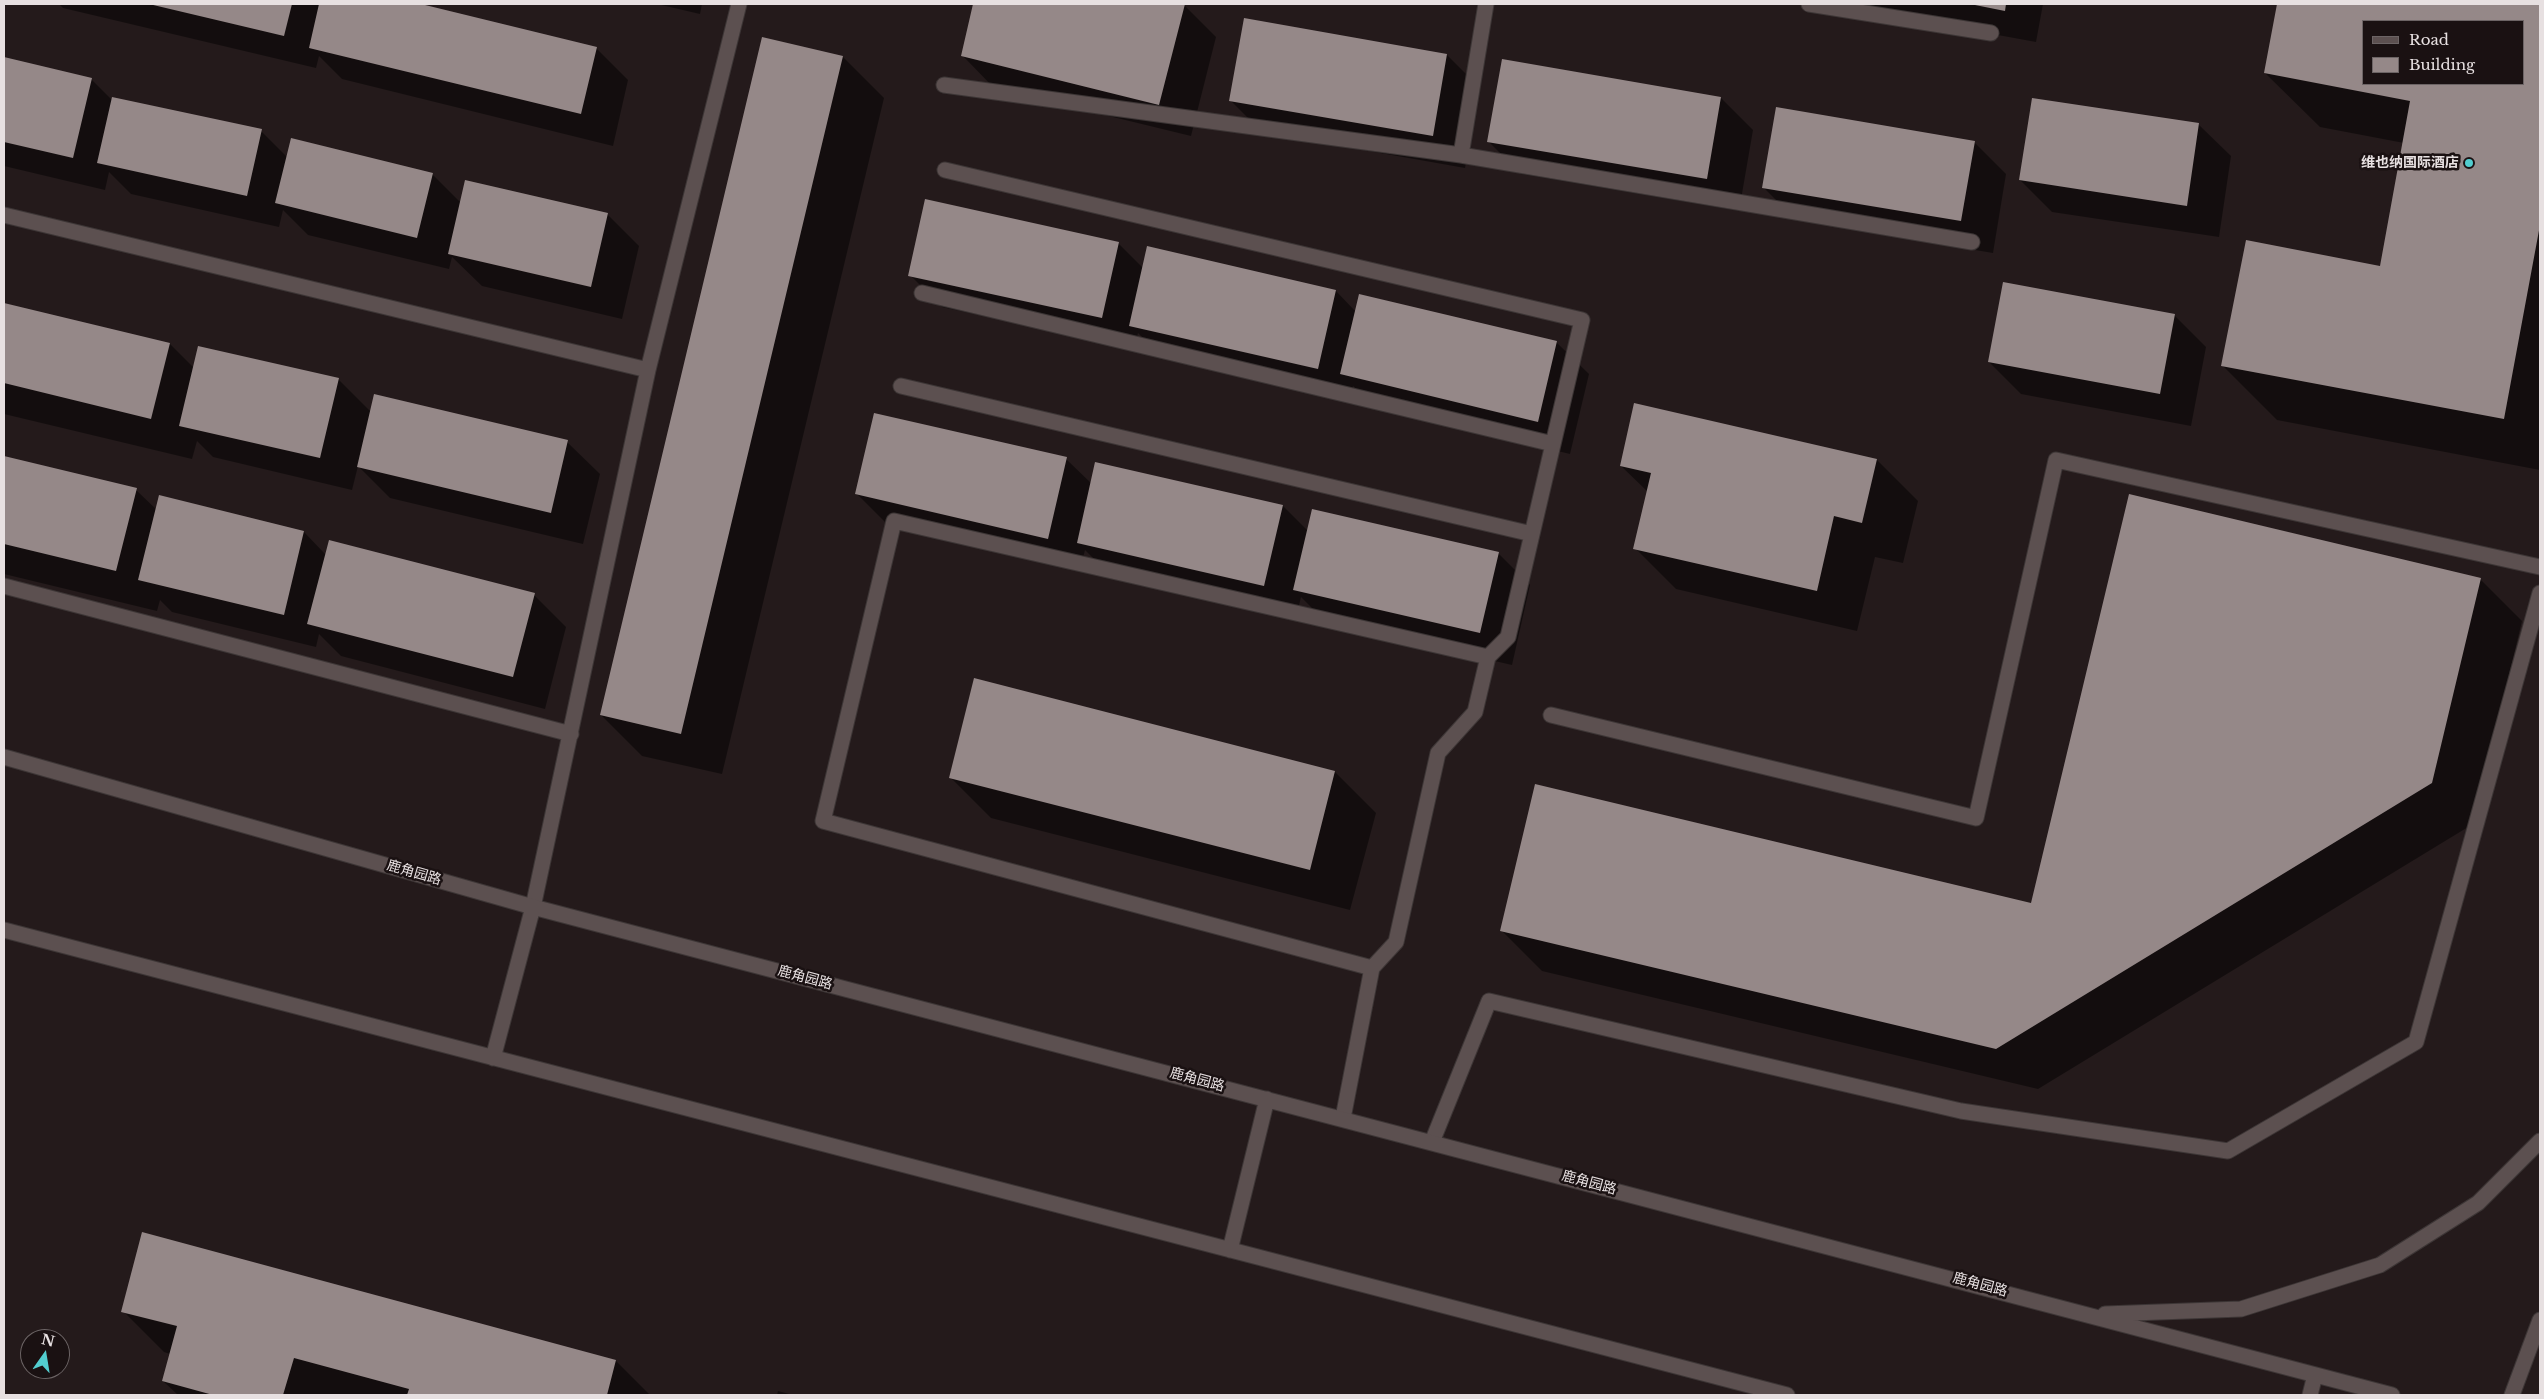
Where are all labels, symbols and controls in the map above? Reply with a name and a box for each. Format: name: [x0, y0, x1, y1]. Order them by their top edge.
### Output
legend: [2362, 20, 2524, 85]
text: Road: [2409, 30, 2449, 49]
text: Building: [2409, 55, 2475, 74]
place label: 维也纳国际酒店: [2361, 155, 2459, 171]
marker: 维也纳国际酒店: [2463, 157, 2475, 169]
street label: 鹿角园路: [385, 857, 443, 889]
street label: 鹿角园路: [776, 963, 834, 993]
street label: 鹿角园路: [1168, 1065, 1226, 1095]
street label: 鹿角园路: [1560, 1168, 1618, 1198]
street label: 鹿角园路: [1951, 1270, 2009, 1300]
north arrow: [20, 1329, 70, 1379]
text: N: [40, 1330, 57, 1351]

